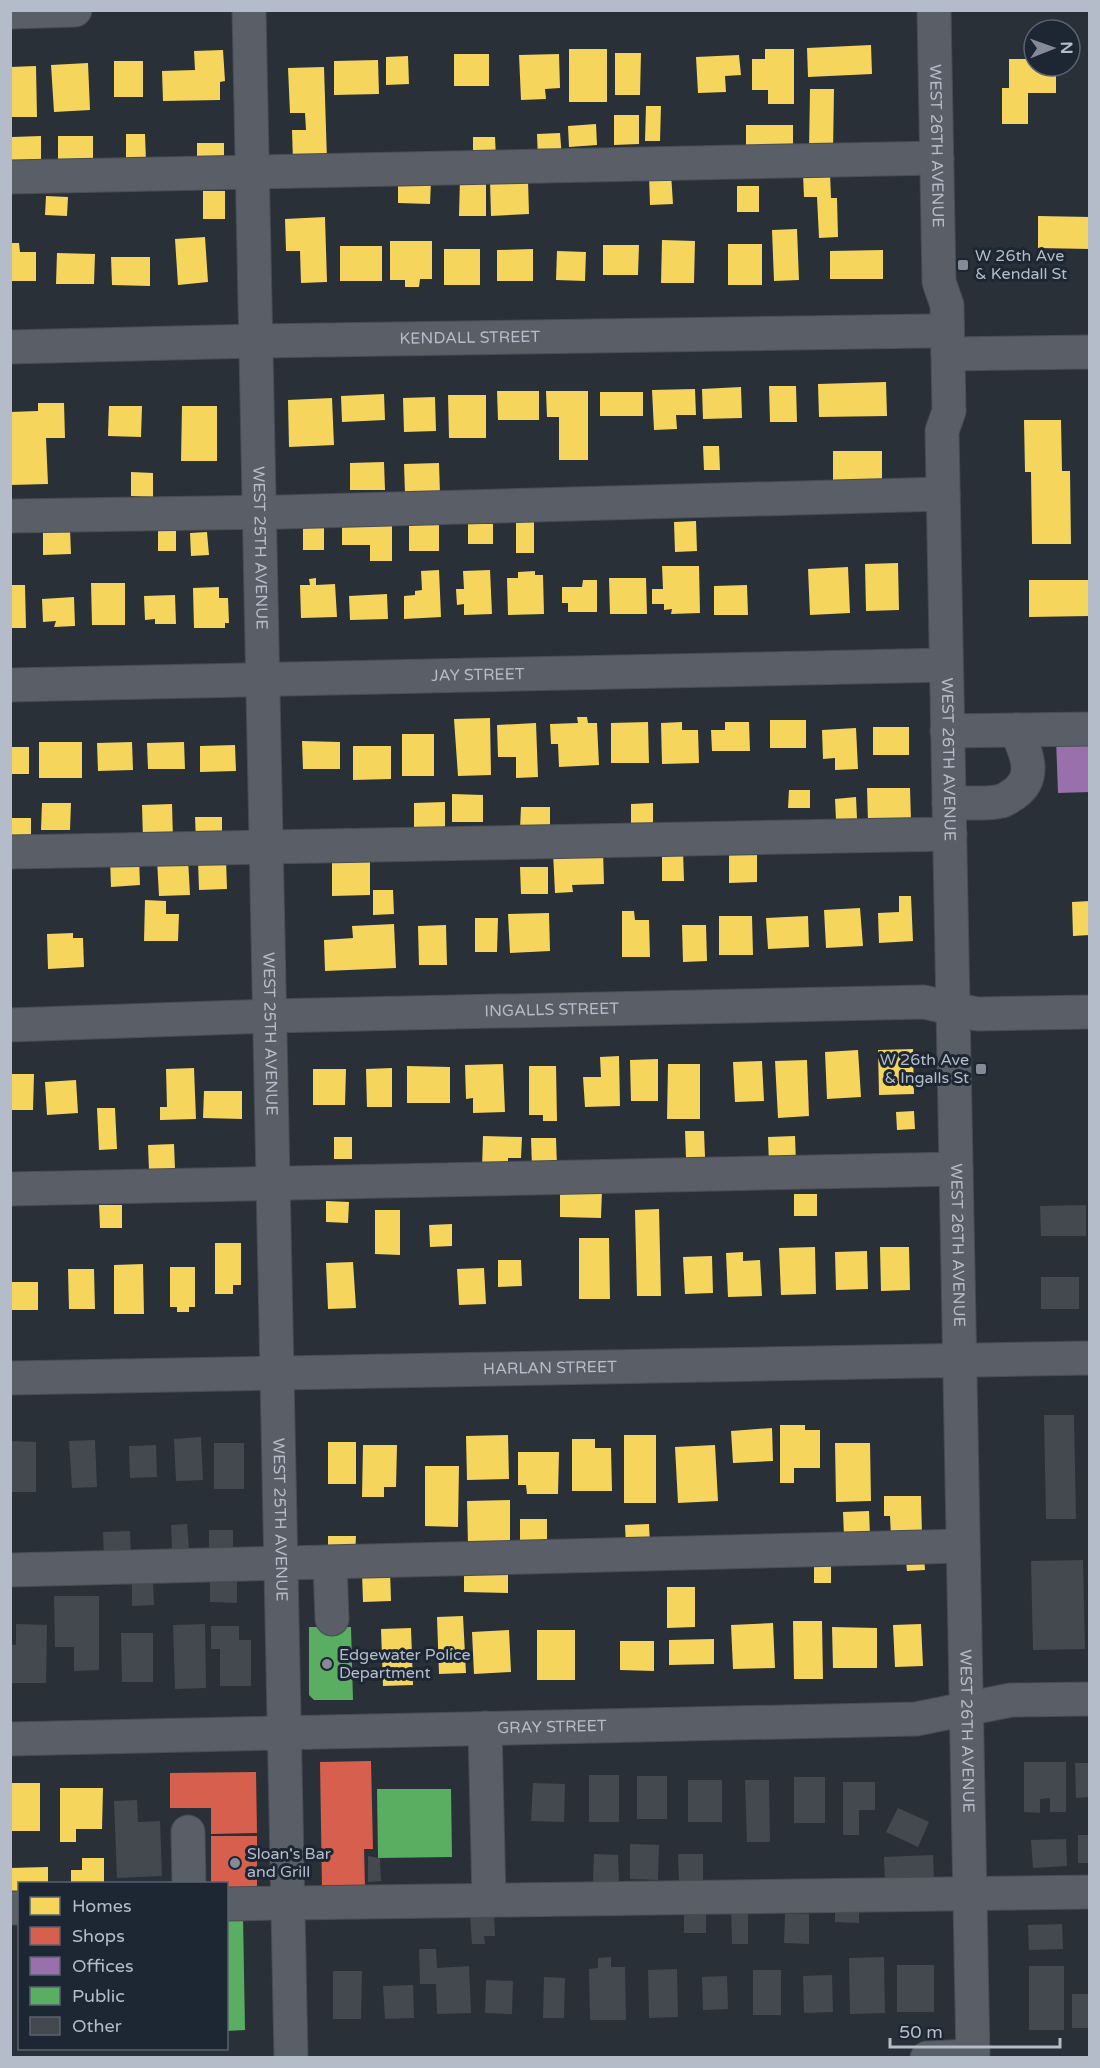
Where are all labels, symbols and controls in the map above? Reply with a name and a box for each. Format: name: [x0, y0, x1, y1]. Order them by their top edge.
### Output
north arrow: [1022, 18, 1082, 78]
text: N: [1056, 41, 1076, 54]
street label: WEST 26TH AVENUE: [925, 64, 948, 228]
place label: W 26th Ave & Kendall St: [975, 246, 1067, 284]
marker: W 26th Ave & Kendall St: [956, 258, 970, 272]
street label: KENDALL STREET: [399, 327, 541, 349]
street label: WEST 25TH AVENUE: [248, 466, 272, 630]
street label: JAY STREET: [431, 664, 525, 686]
street label: WEST 26TH AVENUE: [937, 677, 960, 841]
street label: WEST 25TH AVENUE: [258, 952, 282, 1116]
street label: INGALLS STREET: [484, 999, 620, 1021]
place label: W 26th Ave & Ingalls St: [880, 1050, 969, 1088]
marker: W 26th Ave & Ingalls St: [974, 1062, 988, 1076]
street label: WEST 26TH AVENUE: [946, 1163, 969, 1327]
street label: HARLAN STREET: [483, 1357, 617, 1379]
street label: WEST 25TH AVENUE: [268, 1438, 292, 1602]
place label: Edgewater Police Department: [339, 1645, 471, 1683]
street label: WEST 26TH AVENUE: [955, 1649, 978, 1813]
marker: Edgewater Police Department: [320, 1657, 334, 1671]
street label: GRAY STREET: [497, 1716, 607, 1738]
place label: Sloan's Bar and Grill: [247, 1844, 332, 1882]
marker: Sloan's Bar and Grill: [228, 1856, 242, 1870]
legend: [18, 1882, 228, 2050]
text: Homes: [72, 1895, 132, 1917]
text: Shops: [72, 1925, 125, 1947]
text: Offices: [72, 1955, 134, 1977]
text: Public: [72, 1985, 125, 2007]
scale bar: [890, 2011, 1060, 2049]
text: Other: [72, 2015, 122, 2037]
text: 50 m: [899, 2021, 943, 2043]

